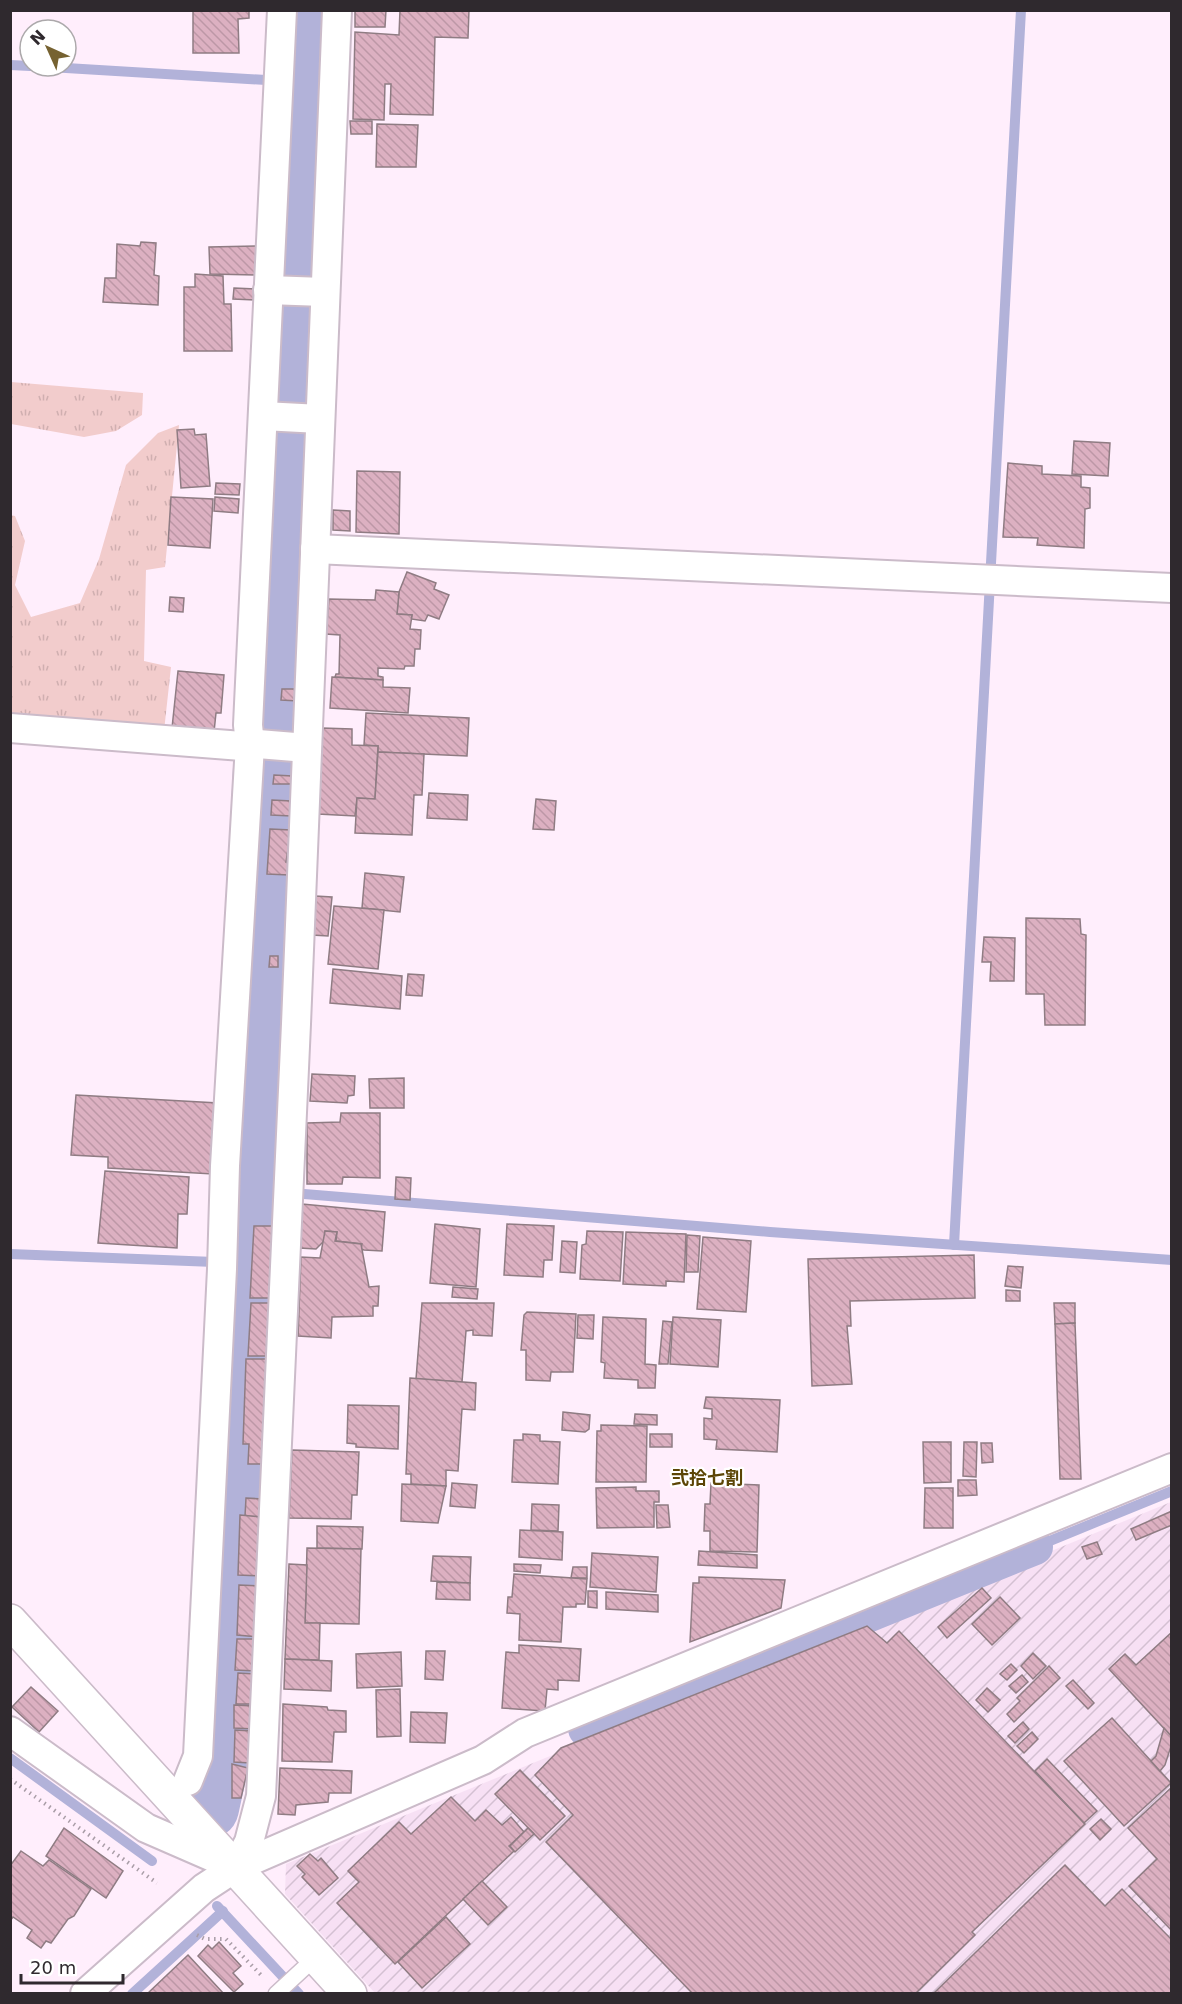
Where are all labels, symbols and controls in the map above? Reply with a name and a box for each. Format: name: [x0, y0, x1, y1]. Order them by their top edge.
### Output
north arrow: [18, 18, 78, 78]
text: N: [26, 26, 49, 49]
district label: 弐拾七割: [671, 1467, 743, 1488]
scale bar: [21, 1947, 123, 1985]
text: 20 m: [30, 1957, 76, 1978]

